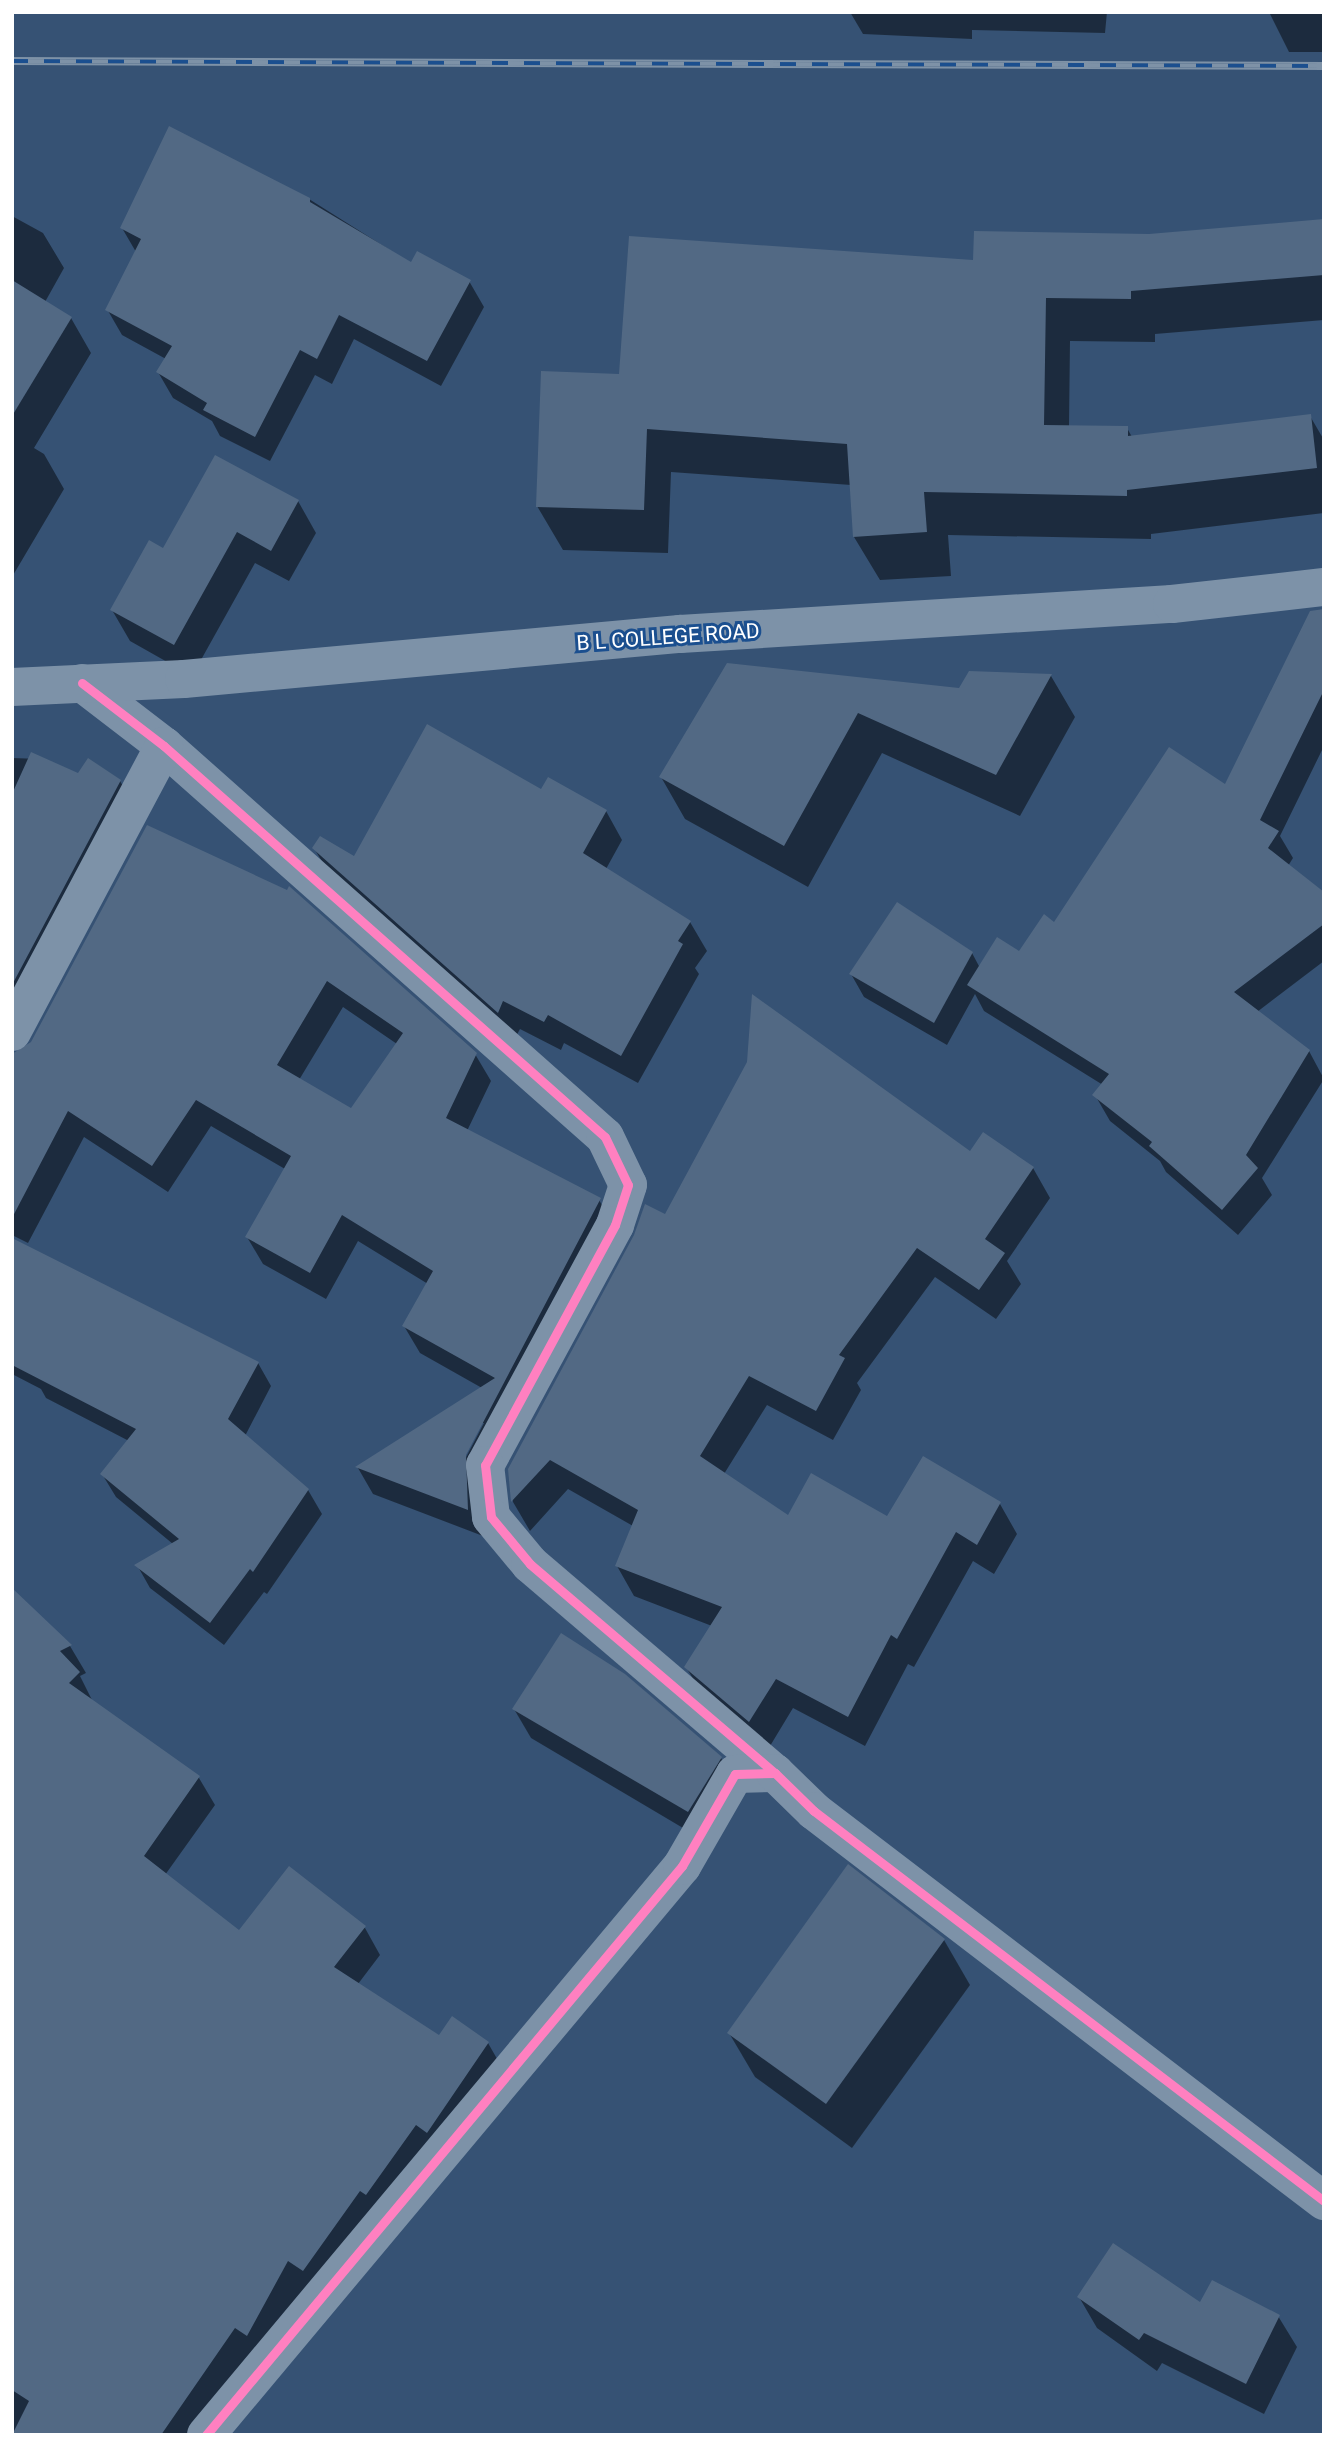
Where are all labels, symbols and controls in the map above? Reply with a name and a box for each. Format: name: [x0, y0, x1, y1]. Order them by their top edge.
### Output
street label: B L COLLEGE ROAD: [576, 618, 760, 656]

